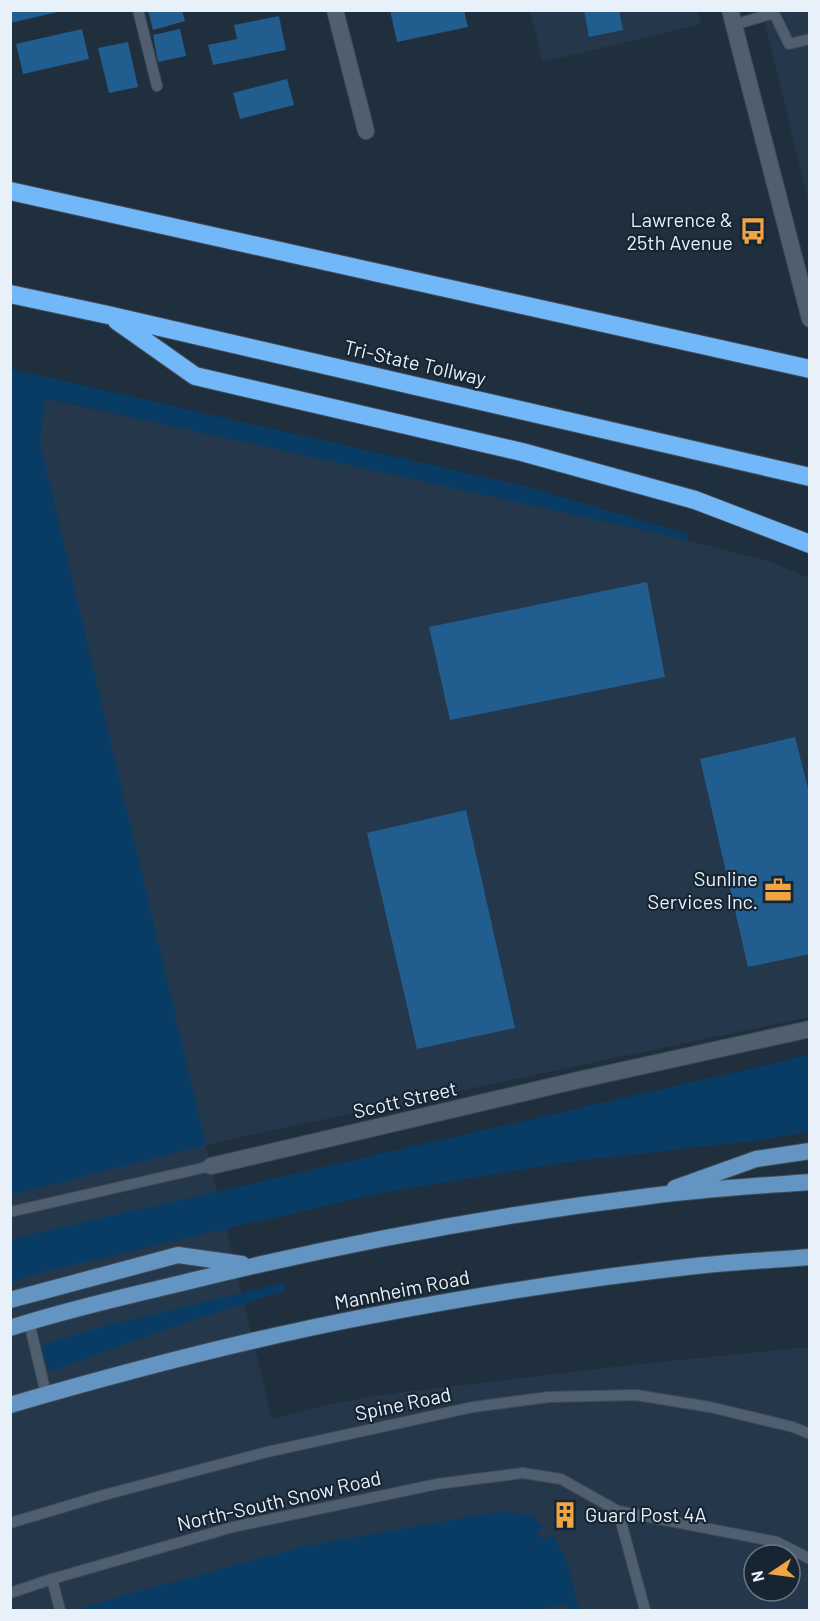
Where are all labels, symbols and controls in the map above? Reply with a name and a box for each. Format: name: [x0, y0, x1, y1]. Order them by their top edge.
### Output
place label: Lawrence & 25th Avenue: [626, 207, 733, 254]
bus stop icon: Lawrence & 25th Avenue: [738, 216, 768, 246]
street label: Tri-State Tollway: [342, 334, 489, 390]
place label: Sunline Services Inc.: [648, 866, 758, 913]
office icon: Sunline Services Inc.: [763, 875, 793, 905]
street label: Scott Street: [350, 1075, 459, 1123]
street label: Mannheim Road: [332, 1264, 471, 1314]
street label: Spine Road: [353, 1381, 453, 1425]
street label: North-South Snow Road: [174, 1465, 383, 1535]
building icon: Guard Post 4A: [550, 1500, 580, 1530]
place label: Guard Post 4A: [585, 1502, 707, 1526]
north arrow: [742, 1543, 802, 1603]
text: N: [746, 1569, 767, 1584]

